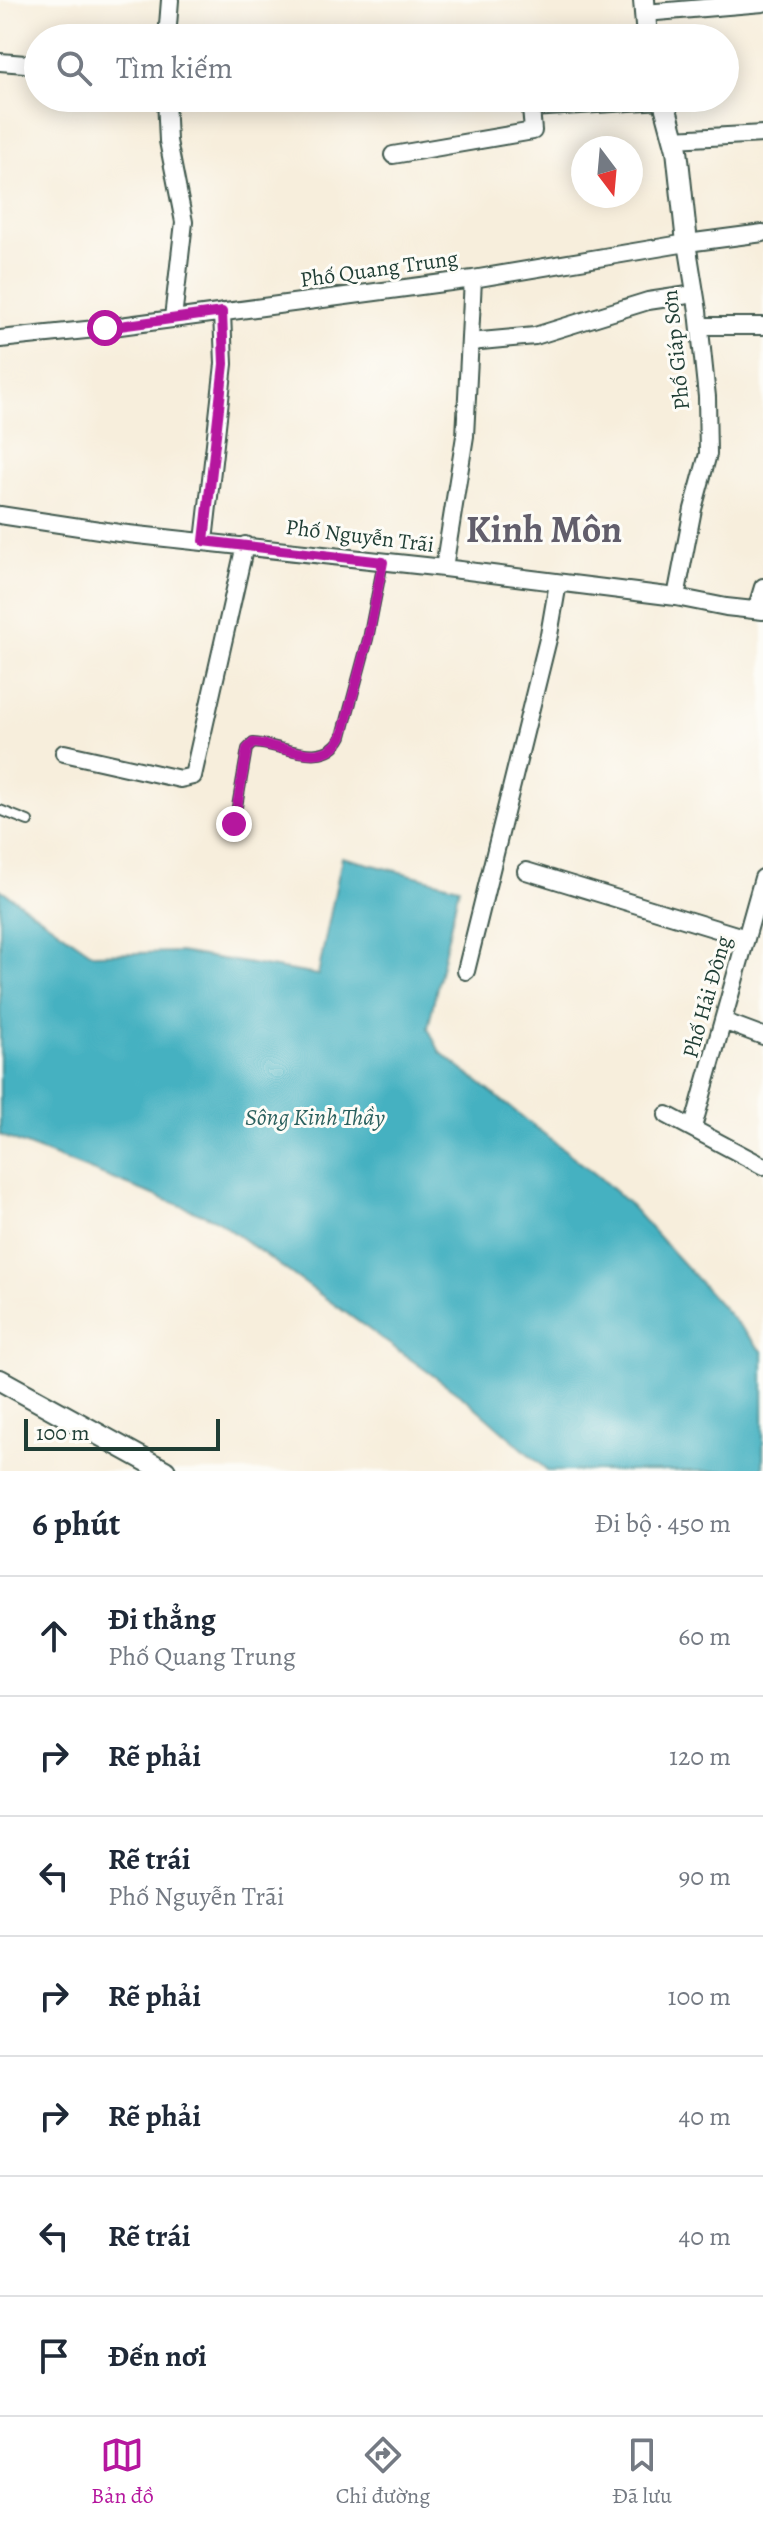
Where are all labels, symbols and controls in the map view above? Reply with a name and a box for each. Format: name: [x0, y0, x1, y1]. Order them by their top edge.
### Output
search box: [24, 24, 739, 112]
icon: search: [52, 46, 96, 90]
text: Tìm kiếm: [116, 48, 233, 88]
north arrow: [571, 136, 643, 208]
street label: Phố Quang Trung: [298, 243, 460, 295]
street label: Phố Giáp Sơn: [655, 288, 697, 412]
route start: [87, 310, 123, 346]
district label: Kinh Môn: [466, 503, 622, 555]
street label: Phố Nguyễn Trãi: [284, 512, 436, 560]
route end: [216, 806, 252, 842]
street label: Phố Hải Đông: [675, 932, 739, 1062]
water label: Sông Kinh Thầy: [245, 1101, 385, 1133]
scale bar: [24, 1415, 220, 1451]
text: 100 m: [36, 1418, 90, 1448]
text: 6 phút: [32, 1500, 120, 1547]
text: Đi bộ · 450 m: [595, 1506, 731, 1541]
text: Đi thẳng: [108, 1599, 216, 1639]
icon: ahead: [32, 1614, 76, 1658]
text: 60 m: [678, 1619, 731, 1654]
text: Phố Quang Trung: [108, 1639, 296, 1674]
icon: right: [32, 1734, 76, 1778]
text: Rẽ phải: [108, 1736, 201, 1776]
text: 120 m: [669, 1739, 731, 1774]
text: Rẽ trái: [108, 1839, 191, 1879]
icon: left: [32, 1854, 76, 1898]
text: 90 m: [679, 1859, 731, 1894]
text: Phố Nguyễn Trãi: [108, 1879, 284, 1914]
icon: right: [32, 1974, 76, 2018]
text: Rẽ phải: [108, 1976, 201, 2016]
text: 100 m: [668, 1979, 731, 2014]
icon: right: [32, 2094, 76, 2138]
text: Rẽ phải: [108, 2096, 201, 2136]
text: 40 m: [679, 2099, 731, 2134]
icon: left: [32, 2214, 76, 2258]
text: Rẽ trái: [108, 2216, 191, 2256]
text: 40 m: [679, 2219, 731, 2254]
icon: arrive: [32, 2334, 76, 2378]
text: Đến nơi: [108, 2336, 207, 2376]
tab: Bản đồ: [91, 2433, 154, 2511]
tab: Chỉ đường: [336, 2433, 430, 2511]
tab: Đã lưu: [612, 2433, 672, 2511]

